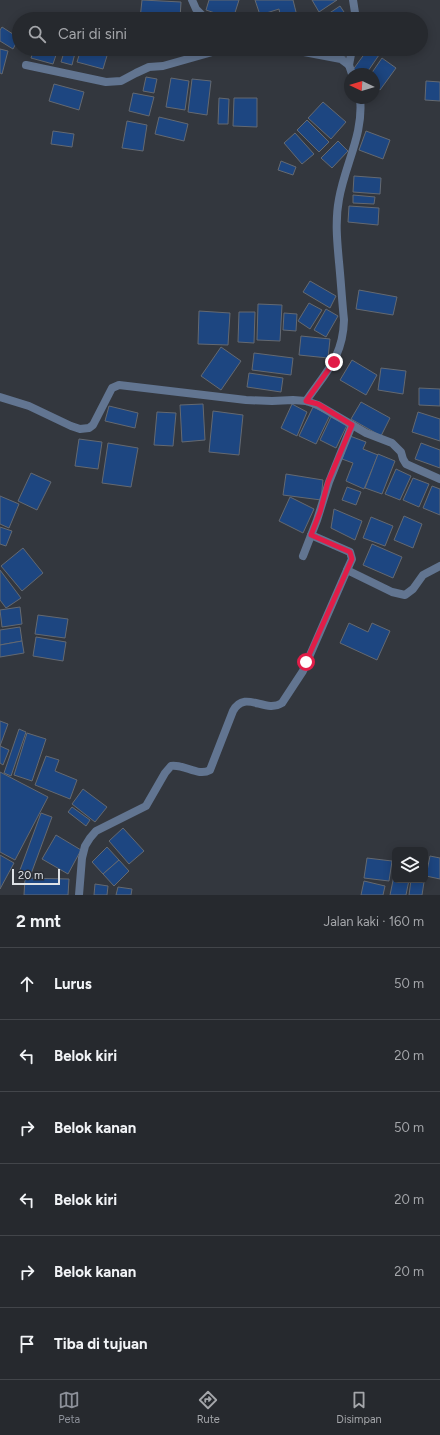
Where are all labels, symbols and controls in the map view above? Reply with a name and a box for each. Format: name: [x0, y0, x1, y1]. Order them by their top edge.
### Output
search box: [12, 12, 428, 56]
icon: search: [26, 23, 48, 45]
text: Cari di sini: [58, 25, 127, 43]
north arrow: [344, 68, 380, 104]
route end: [325, 353, 343, 371]
route start: [297, 653, 315, 671]
map controls: [392, 847, 428, 883]
button: layers: [392, 847, 428, 883]
scale bar: [12, 867, 60, 886]
text: 20 m: [18, 869, 43, 882]
text: 2 mnt: [16, 911, 61, 931]
text: Jalan kaki · 160 m: [324, 914, 424, 929]
icon: ahead: [16, 973, 38, 995]
text: Lurus: [54, 975, 92, 993]
text: 50 m: [394, 976, 424, 991]
icon: left: [16, 1045, 38, 1067]
text: Belok kiri: [54, 1047, 117, 1065]
text: 20 m: [394, 1048, 424, 1063]
icon: right: [16, 1117, 38, 1139]
text: Belok kanan: [54, 1119, 136, 1137]
text: 50 m: [394, 1120, 424, 1135]
icon: left: [16, 1189, 38, 1211]
text: Belok kiri: [54, 1191, 117, 1209]
text: 20 m: [394, 1192, 424, 1207]
icon: right: [16, 1261, 38, 1283]
text: Belok kanan: [54, 1263, 136, 1281]
text: 20 m: [394, 1264, 424, 1279]
icon: arrive: [16, 1333, 38, 1355]
text: Tiba di tujuan: [54, 1335, 148, 1353]
tab: Peta: [58, 1389, 80, 1426]
tab: Rute: [197, 1389, 220, 1426]
tab: Disimpan: [336, 1389, 382, 1426]

